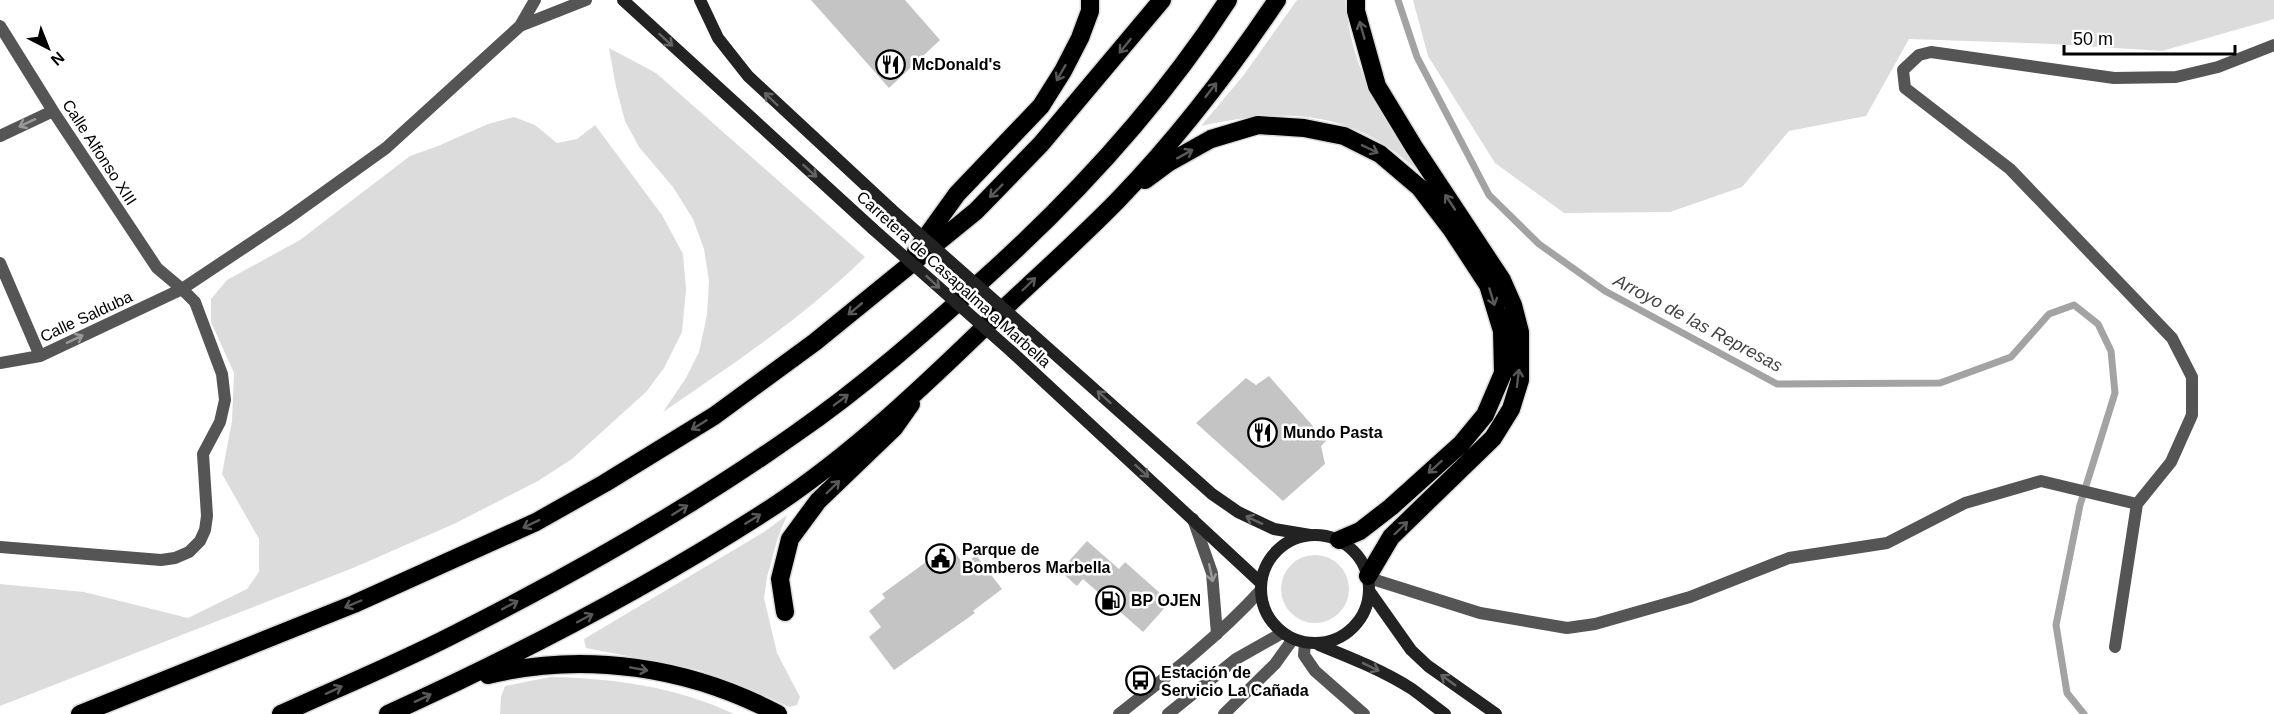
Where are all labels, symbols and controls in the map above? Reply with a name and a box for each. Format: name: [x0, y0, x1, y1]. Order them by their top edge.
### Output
north arrow: [18, 18, 78, 78]
scale bar: [2064, 18, 2235, 56]
one-way arrow: [1356, 21, 1367, 40]
text: 50 m: [2073, 29, 2113, 49]
one-way arrow: [658, 33, 673, 47]
one-way arrow: [1119, 37, 1132, 53]
restaurant icon: McDonald's: [875, 48, 907, 80]
text: N: [48, 49, 68, 69]
place label: McDonald's: [912, 56, 1001, 73]
one-way arrow: [1055, 64, 1067, 81]
one-way arrow: [1205, 82, 1218, 98]
one-way arrow: [763, 91, 778, 106]
street label: Calle Alfonso XIII: [59, 97, 140, 208]
one-way arrow: [18, 118, 36, 130]
one-way arrow: [1361, 144, 1379, 156]
one-way arrow: [1176, 148, 1193, 160]
one-way arrow: [802, 164, 817, 178]
one-way arrow: [988, 183, 1003, 198]
street label: Carretera de Casapalma a Marbella: [853, 188, 1054, 371]
one-way arrow: [1444, 194, 1456, 211]
water label: Arroyo de las Represas: [1609, 270, 1786, 376]
one-way arrow: [925, 275, 940, 289]
one-way arrow: [1022, 277, 1037, 292]
one-way arrow: [1487, 287, 1498, 306]
street label: Calle Salduba: [37, 288, 135, 345]
one-way arrow: [848, 302, 864, 315]
one-way arrow: [66, 333, 84, 345]
one-way arrow: [1513, 369, 1524, 388]
one-way arrow: [1096, 390, 1111, 404]
one-way arrow: [833, 394, 849, 406]
restaurant icon: Mundo Pasta: [1246, 416, 1278, 448]
one-way arrow: [691, 420, 708, 432]
place label: Mundo Pasta: [1283, 424, 1383, 441]
one-way arrow: [1428, 460, 1443, 474]
one-way arrow: [1134, 464, 1149, 478]
one-way arrow: [825, 480, 840, 494]
one-way arrow: [671, 503, 688, 515]
one-way arrow: [744, 513, 760, 525]
one-way arrow: [1246, 513, 1264, 525]
one-way arrow: [522, 518, 540, 530]
one-way arrow: [1393, 520, 1408, 535]
place label: Parque de Bomberos Marbella: [962, 541, 1111, 576]
public building icon: Parque de Bomberos Marbella: [925, 542, 957, 574]
one-way arrow: [1206, 562, 1217, 582]
fuel station icon: BP OJEN: [1094, 584, 1126, 616]
place label: BP OJEN: [1131, 592, 1201, 609]
one-way arrow: [344, 599, 363, 610]
one-way arrow: [501, 599, 518, 611]
one-way arrow: [576, 612, 593, 624]
one-way arrow: [1362, 662, 1380, 674]
one-way arrow: [629, 664, 649, 675]
place label: Estación de Servicio La Cañada: [1161, 664, 1309, 699]
bus stop icon: Estación de Servicio La Cañada: [1124, 665, 1156, 697]
one-way arrow: [1441, 674, 1457, 687]
one-way arrow: [325, 683, 343, 695]
one-way arrow: [413, 692, 431, 704]

